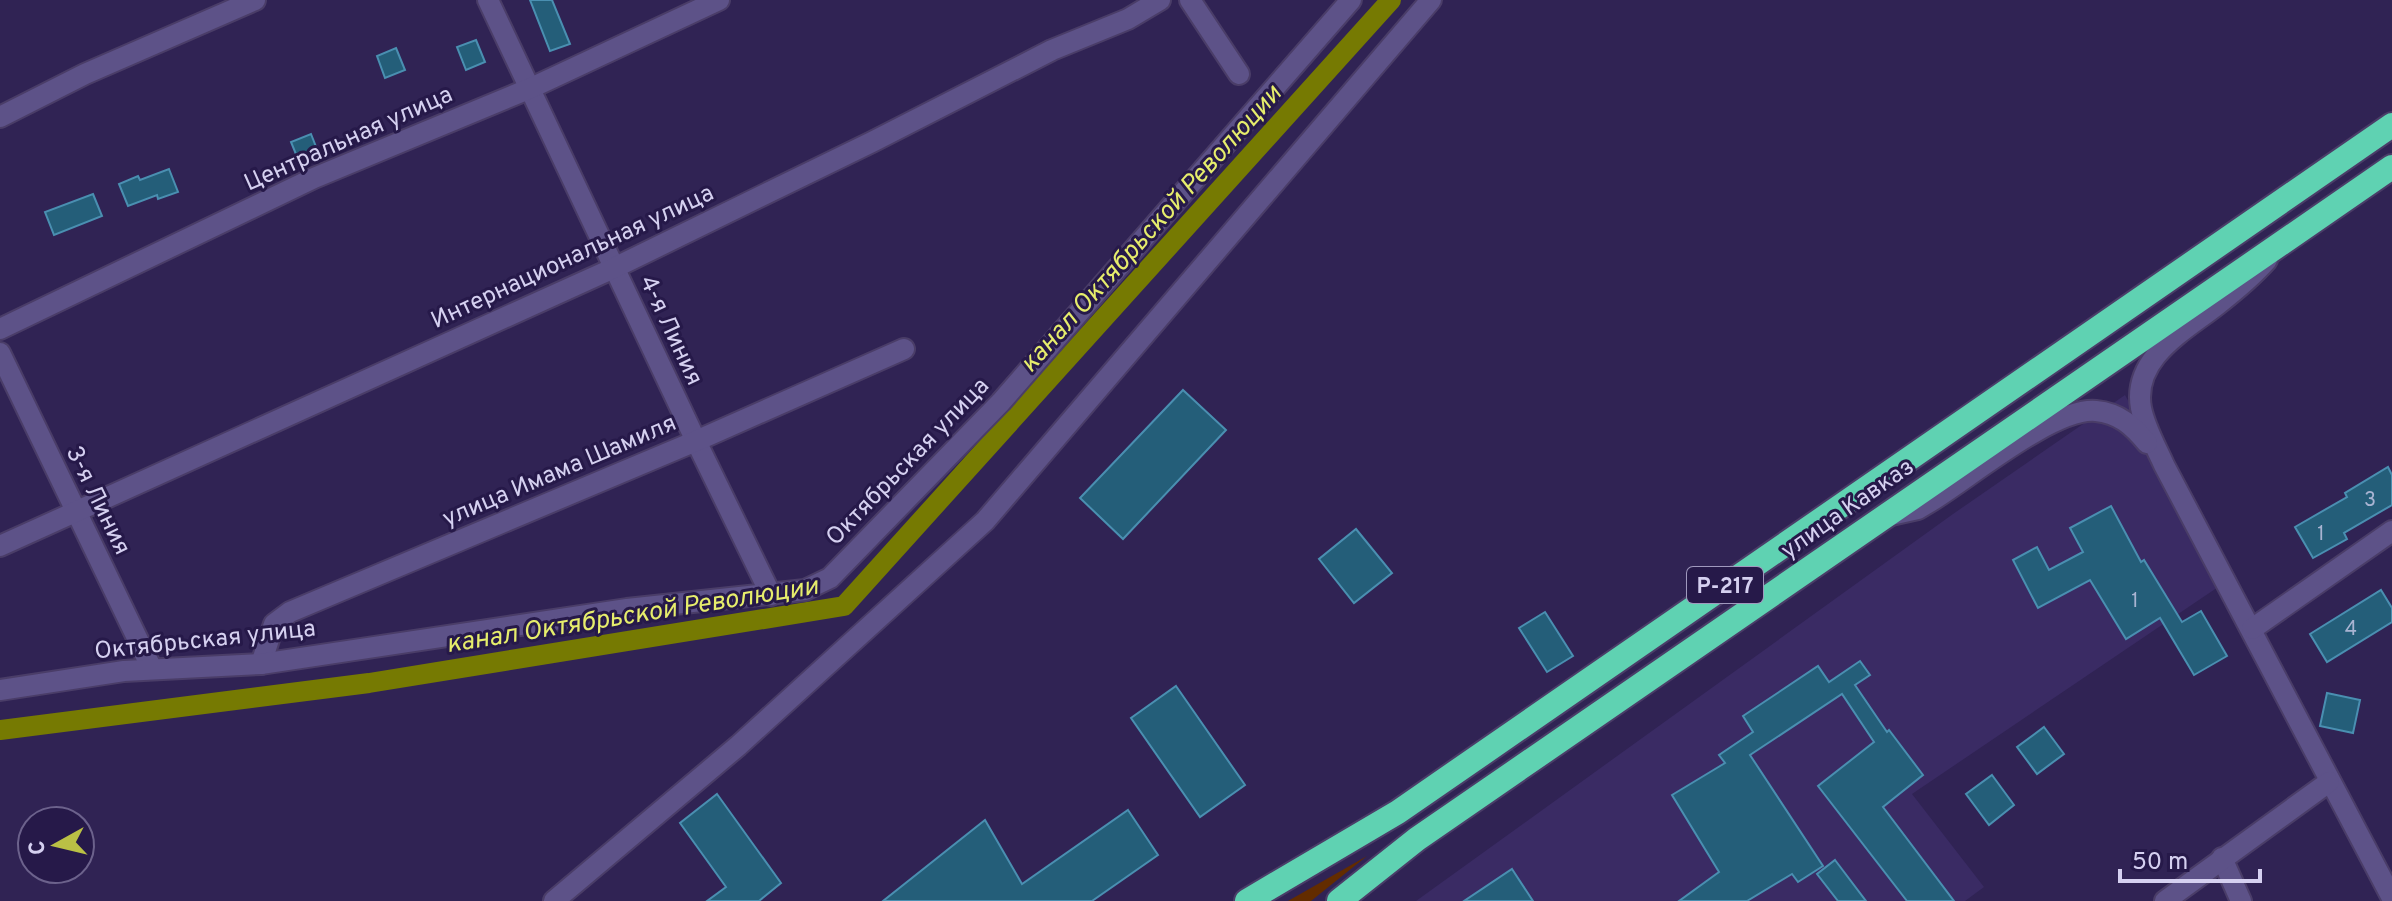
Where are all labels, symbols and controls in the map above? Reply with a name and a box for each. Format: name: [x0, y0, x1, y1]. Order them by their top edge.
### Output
water label: канал Октябрьской Революции: [1014, 78, 1291, 381]
street label: Центральная улица: [240, 80, 458, 199]
street label: Интернациональная улица: [427, 179, 719, 337]
street label: 4-я Линия: [632, 271, 709, 391]
street label: Октябрьская улица: [820, 372, 996, 553]
street label: улица Имама Шамиля: [438, 409, 681, 535]
street label: 3-я Линия: [58, 442, 136, 560]
street label: улица Кавказ: [1776, 453, 1921, 567]
house number: 3: [2364, 488, 2376, 514]
house number: 1: [2317, 522, 2325, 548]
road number: Р-217: [1687, 567, 1763, 603]
water label: канал Октябрьской Революции: [444, 571, 822, 662]
house number: 1: [2131, 589, 2139, 615]
street label: Октябрьская улица: [93, 614, 317, 668]
house number: 4: [2345, 617, 2357, 643]
north arrow: [16, 805, 96, 885]
scale bar: [2120, 833, 2260, 883]
text: С: [24, 839, 53, 856]
text: 50 m: [2132, 848, 2188, 878]

